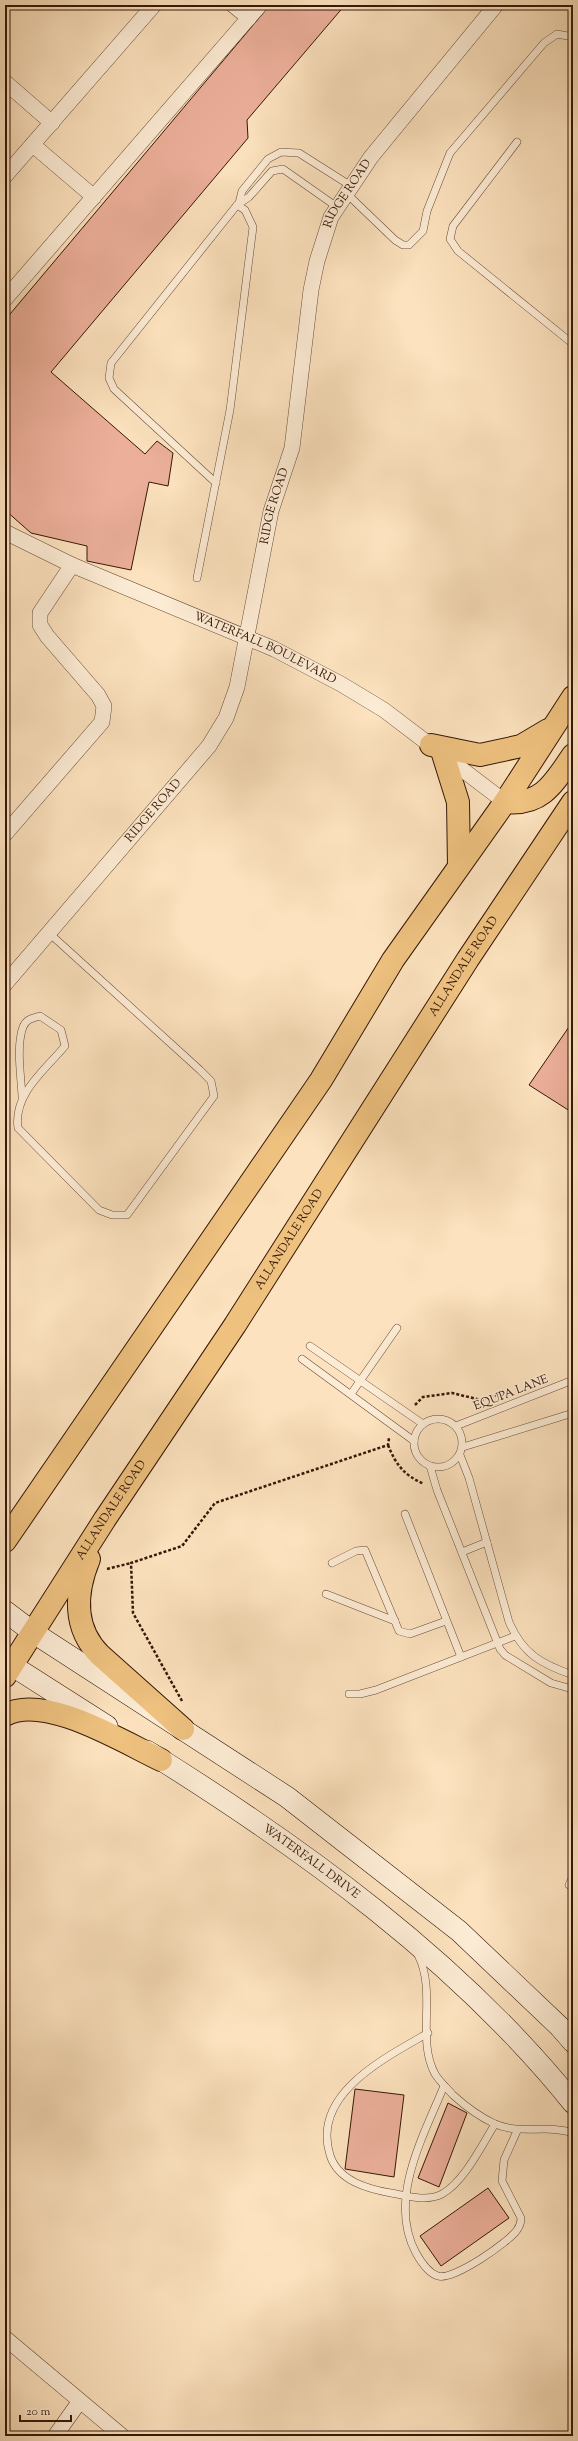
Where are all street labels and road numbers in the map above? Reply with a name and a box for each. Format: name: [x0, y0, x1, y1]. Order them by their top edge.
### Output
street label: RIDGE ROAD: [319, 156, 376, 230]
street label: RIDGE ROAD: [256, 465, 294, 546]
street label: WATERFALL BOULEVARD: [191, 608, 340, 689]
street label: RIDGE ROAD: [121, 775, 186, 847]
street label: ALLANDALE ROAD: [425, 913, 503, 1020]
street label: ALLANDALE ROAD: [251, 1186, 328, 1294]
street label: EQUPA LANE: [471, 1370, 552, 1416]
street label: ALLANDALE ROAD: [72, 1457, 151, 1564]
street label: WATERFALL DRIVE: [259, 1820, 364, 1904]

